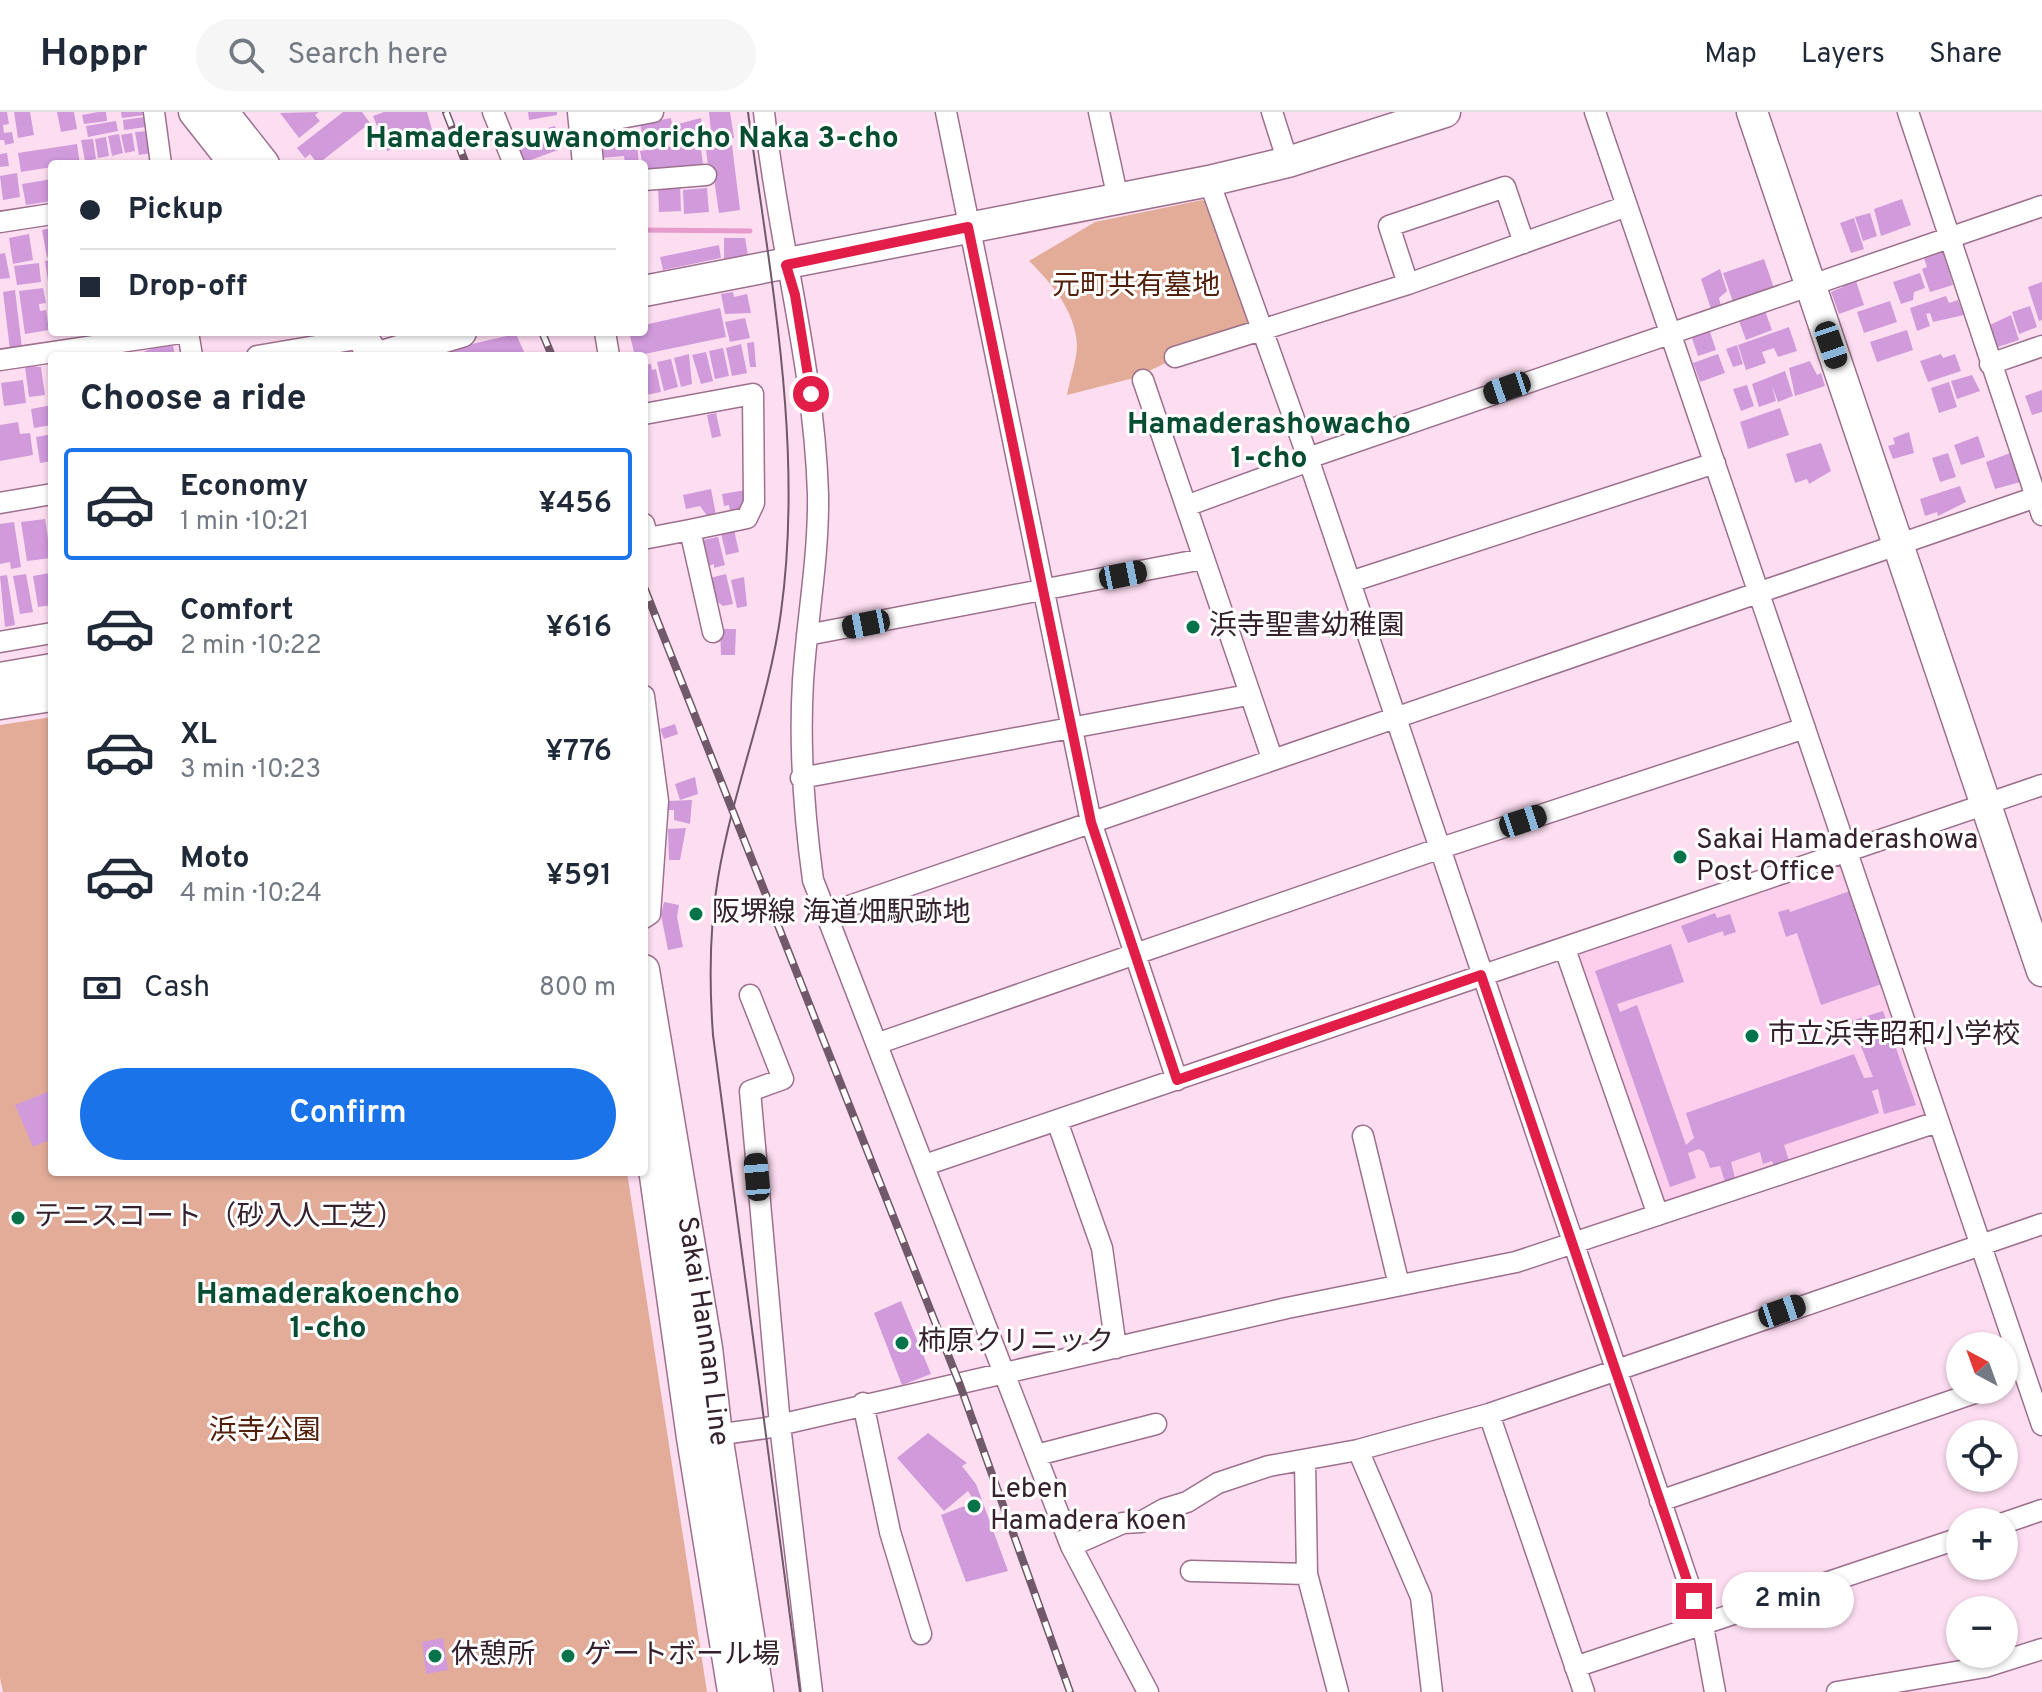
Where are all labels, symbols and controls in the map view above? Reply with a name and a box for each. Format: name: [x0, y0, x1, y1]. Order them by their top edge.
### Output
search box: [196, 19, 756, 91]
text: Hoppr: [40, 31, 148, 80]
icon: search: [224, 33, 268, 77]
text: Search here: [288, 37, 448, 74]
text: Map: [1704, 37, 1757, 73]
text: Layers: [1801, 37, 1885, 73]
text: Share: [1929, 37, 2002, 73]
district label: Hamaderasuwanomoricho Naka 3-cho: [365, 121, 899, 158]
text: Pickup: [128, 192, 223, 229]
text: Drop-off: [128, 269, 247, 306]
park label: 元町共有墓地: [1052, 269, 1220, 305]
car: [1812, 318, 1850, 372]
car: [1480, 369, 1534, 407]
route start: [793, 376, 829, 412]
text: Choose a ride: [80, 377, 306, 423]
district label: Hamaderashowacho 1-cho: [1127, 407, 1411, 478]
icon: car: [84, 468, 156, 540]
text: Economy: [180, 469, 308, 506]
text: ¥456: [538, 486, 612, 523]
text: 1 min · 10:21: [180, 506, 309, 539]
car: [1097, 559, 1149, 591]
icon: car: [84, 592, 156, 664]
text: Comfort: [180, 593, 293, 630]
car: [840, 608, 892, 640]
place label: 浜寺聖書幼稚園: [1209, 609, 1405, 645]
text: ¥616: [546, 610, 612, 647]
marker: 浜寺聖書幼稚園: [1184, 618, 1202, 636]
text: 2 min · 10:22: [180, 630, 322, 663]
icon: car: [84, 716, 156, 788]
text: XL: [180, 717, 217, 754]
text: ¥776: [545, 734, 612, 771]
text: 3 min · 10:23: [180, 754, 321, 787]
car: [1496, 802, 1550, 840]
place label: Sakai Hamaderashowa Post Office: [1696, 823, 1978, 891]
icon: car: [84, 840, 156, 912]
text: Moto: [180, 841, 250, 878]
marker: Sakai Hamaderashowa Post Office: [1671, 848, 1689, 866]
text: ¥591: [546, 858, 612, 895]
text: 4 min · 10:24: [180, 878, 322, 911]
place label: 阪堺線 海道畑駅跡地: [712, 896, 971, 932]
marker: 阪堺線 海道畑駅跡地: [687, 905, 705, 923]
icon: cash: [80, 966, 124, 1010]
text: Cash: [144, 970, 210, 1007]
text: 800 m: [539, 972, 616, 1005]
place label: 市立浜寺昭和小学校: [1768, 1018, 2020, 1054]
marker: 市立浜寺昭和小学校: [1743, 1027, 1761, 1045]
button: Confirm: [80, 1068, 616, 1160]
car: [743, 1152, 771, 1202]
place label: テニスコート （砂入人工芝）: [34, 1200, 405, 1236]
marker: テニスコート （砂入人工芝）: [9, 1209, 27, 1227]
street label: Sakai Hannan Line: [667, 1214, 737, 1449]
district label: Hamaderakoencho 1-cho: [196, 1277, 460, 1348]
car: [1755, 1292, 1809, 1330]
place label: 柿原クリニック: [918, 1325, 1114, 1361]
north arrow: [1946, 1332, 2018, 1404]
map controls: [1946, 1332, 2018, 1668]
marker: 柿原クリニック: [893, 1334, 911, 1352]
park label: 浜寺公園: [209, 1414, 321, 1450]
button: locate: [1946, 1420, 2018, 1492]
place label: Leben Hamadera koen: [990, 1472, 1187, 1540]
marker: Leben Hamadera koen: [965, 1497, 983, 1515]
button: +: [1946, 1508, 2018, 1580]
callout: 2 min: [1722, 1573, 1854, 1629]
route end: [1676, 1583, 1712, 1619]
text: 2 min: [1754, 1583, 1822, 1616]
button: −: [1946, 1596, 2018, 1668]
place label: 休憩所: [451, 1638, 535, 1674]
place label: ゲートボール場: [584, 1638, 780, 1674]
marker: 休憩所: [426, 1647, 444, 1665]
marker: ゲートボール場: [559, 1647, 577, 1665]

